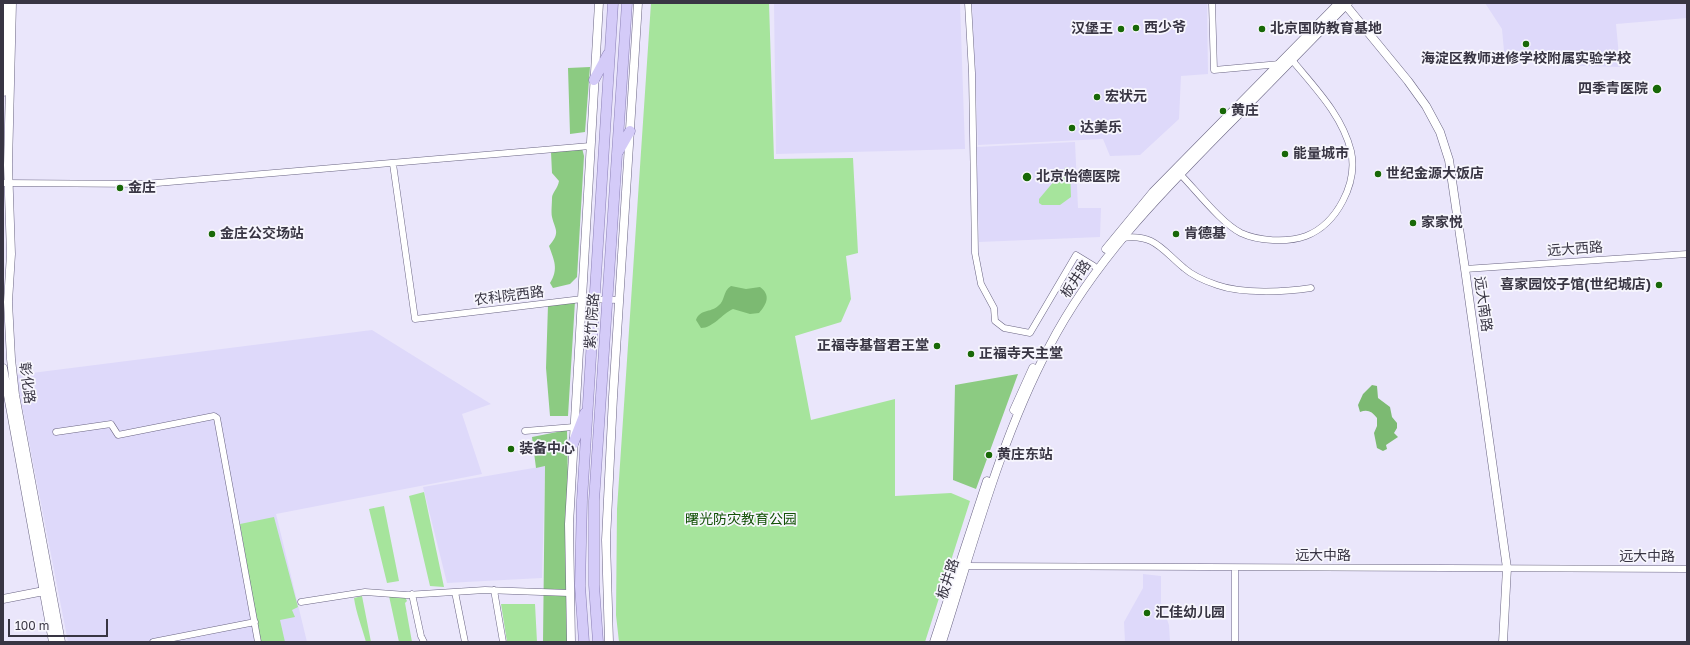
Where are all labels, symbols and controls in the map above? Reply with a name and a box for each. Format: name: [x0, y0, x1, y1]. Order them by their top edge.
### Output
place label: 西少爷: [1144, 20, 1186, 36]
place label: 汉堡王: [1071, 21, 1113, 37]
place label: 北京国防教育基地: [1270, 21, 1382, 37]
marker: 西少爷: [1131, 23, 1141, 33]
marker: 汉堡王: [1116, 24, 1126, 34]
marker: 北京国防教育基地: [1257, 24, 1267, 34]
marker: 海淀区教师进修学校附属实验学校: [1521, 39, 1531, 49]
place label: 海淀区教师进修学校附属实验学校: [1421, 51, 1631, 67]
place label: 四季青医院: [1578, 81, 1648, 97]
marker: 四季青医院: [1651, 83, 1663, 95]
place label: 宏状元: [1105, 89, 1147, 105]
marker: 宏状元: [1092, 92, 1102, 102]
place label: 黄庄: [1231, 103, 1259, 119]
marker: 黄庄: [1218, 106, 1228, 116]
place label: 达美乐: [1080, 120, 1122, 136]
marker: 达美乐: [1067, 123, 1077, 133]
place label: 能量城市: [1293, 146, 1349, 162]
marker: 能量城市: [1280, 149, 1290, 159]
place label: 世纪金源大饭店: [1386, 166, 1484, 182]
place label: 北京怡德医院: [1036, 169, 1120, 185]
marker: 世纪金源大饭店: [1373, 169, 1383, 179]
marker: 北京怡德医院: [1021, 171, 1033, 183]
place label: 金庄: [128, 180, 156, 196]
marker: 金庄: [115, 183, 125, 193]
place label: 家家悦: [1421, 215, 1463, 231]
marker: 家家悦: [1408, 218, 1418, 228]
place label: 金庄公交场站: [220, 226, 304, 242]
place label: 肯德基: [1184, 226, 1226, 242]
marker: 金庄公交场站: [207, 229, 217, 239]
marker: 肯德基: [1171, 229, 1181, 239]
street label: 远大西路: [1546, 239, 1604, 259]
street label: 板井路: [1057, 257, 1095, 301]
street label: 远大南路: [1471, 275, 1495, 333]
place label: 喜家园饺子馆(世纪城店): [1500, 277, 1651, 293]
marker: 喜家园饺子馆(世纪城店): [1654, 280, 1664, 290]
street label: 农科院西路: [473, 283, 545, 309]
street label: 紫竹院路: [582, 292, 602, 350]
place label: 正福寺基督君王堂: [817, 338, 929, 354]
marker: 正福寺基督君王堂: [932, 341, 942, 351]
place label: 正福寺天主堂: [979, 346, 1063, 362]
marker: 正福寺天主堂: [966, 349, 976, 359]
street label: 彰化路: [16, 361, 38, 405]
place label: 装备中心: [519, 441, 575, 457]
marker: 装备中心: [506, 444, 516, 454]
place label: 黄庄东站: [997, 447, 1053, 463]
marker: 黄庄东站: [984, 450, 994, 460]
park label: 曙光防灾教育公园: [685, 512, 797, 528]
street label: 远大中路: [1295, 548, 1351, 564]
street label: 远大中路: [1619, 549, 1675, 565]
street label: 板井路: [934, 556, 962, 602]
place label: 汇佳幼儿园: [1155, 605, 1225, 621]
marker: 汇佳幼儿园: [1142, 608, 1152, 618]
scale bar: [10, 611, 110, 637]
text: 100 m: [15, 618, 49, 633]

